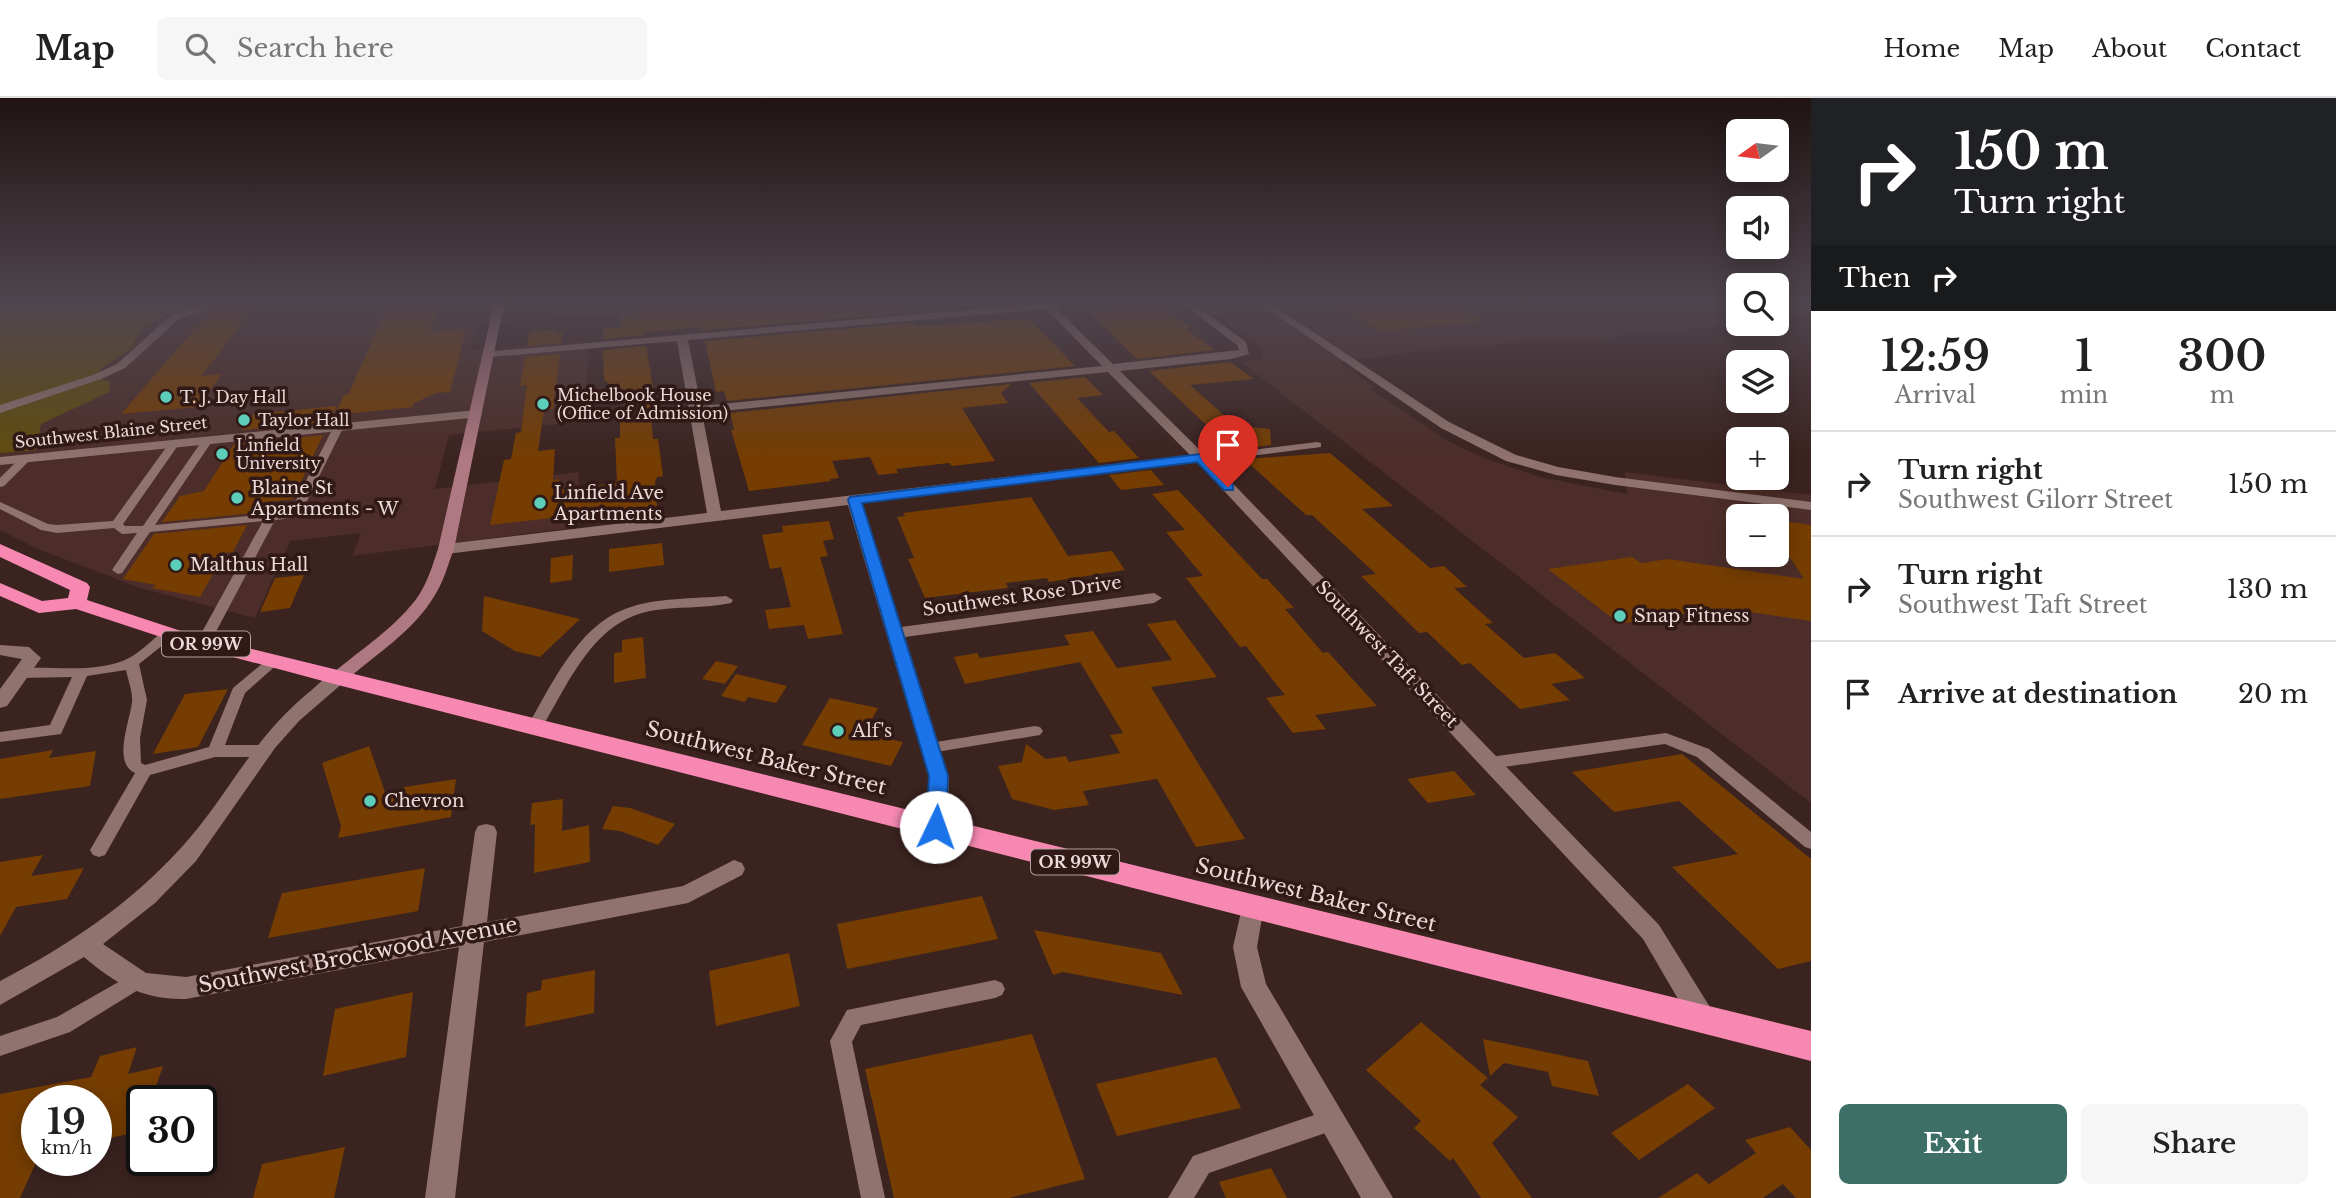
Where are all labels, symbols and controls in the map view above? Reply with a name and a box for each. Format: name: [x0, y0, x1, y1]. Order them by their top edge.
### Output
search box: [157, 17, 647, 80]
text: Map: [35, 28, 115, 69]
icon: search: [181, 29, 219, 67]
text: Search here: [237, 32, 394, 64]
text: Home: [1884, 34, 1960, 63]
text: Map: [1998, 34, 2054, 63]
text: About: [2092, 34, 2167, 63]
text: Contact: [2205, 34, 2301, 63]
north arrow: [1726, 119, 1788, 182]
map controls: [1726, 119, 1789, 567]
text: 150 m: [1954, 121, 2109, 182]
icon: right: [1839, 126, 1930, 217]
text: Turn right: [1954, 182, 2125, 222]
button: sound: [1726, 196, 1789, 259]
icon: right: [1925, 259, 1963, 297]
text: Then: [1839, 262, 1911, 294]
button: search: [1726, 273, 1789, 336]
text: 12:59: [1881, 330, 1990, 382]
text: 1: [2075, 330, 2093, 382]
text: 300: [2178, 330, 2266, 382]
button: layers: [1726, 350, 1789, 413]
text: Arrival: [1895, 381, 1976, 409]
text: min: [2060, 381, 2108, 409]
text: m: [2210, 381, 2234, 409]
place label: Michelbook House (Office of Admission): [557, 385, 728, 423]
place label: T. J. Day Hall: [180, 387, 287, 407]
marker: T. J. Day Hall: [158, 389, 174, 405]
marker: Michelbook House (Office of Admission): [535, 396, 551, 412]
place label: Taylor Hall: [258, 410, 349, 430]
street label: Southwest Blaine Street: [14, 412, 208, 452]
marker: Taylor Hall: [236, 412, 252, 428]
pin: [1198, 415, 1258, 487]
icon: arrive: [1209, 426, 1247, 464]
button: +: [1726, 427, 1789, 490]
place label: Linfield University: [236, 435, 322, 473]
marker: Linfield University: [214, 446, 230, 462]
text: Turn right: [1898, 454, 2043, 486]
icon: right: [1839, 465, 1877, 503]
text: 150 m: [2228, 468, 2308, 500]
place label: Blaine St Apartments - W: [250, 477, 399, 520]
place label: Linfield Ave Apartments: [553, 482, 664, 525]
text: Southwest Gilorr Street: [1898, 486, 2173, 514]
marker: Blaine St Apartments - W: [229, 490, 245, 506]
marker: Linfield Ave Apartments: [532, 495, 548, 511]
button: −: [1726, 504, 1789, 567]
place label: Malthus Hall: [190, 554, 308, 576]
marker: Malthus Hall: [168, 557, 184, 573]
text: Turn right: [1898, 559, 2043, 591]
icon: right: [1839, 570, 1877, 608]
street label: Southwest Rose Drive: [921, 571, 1123, 621]
text: 130 m: [2226, 573, 2308, 605]
street label: Southwest Taft Street: [1311, 576, 1463, 732]
text: Southwest Taft Street: [1898, 591, 2148, 619]
place label: Snap Fitness: [1634, 605, 1749, 627]
marker: Snap Fitness: [1612, 608, 1628, 624]
road number: OR 99W: [162, 632, 250, 656]
icon: arrive: [1839, 675, 1877, 713]
text: Arrive at destination: [1898, 678, 2178, 710]
text: 20 m: [2238, 678, 2308, 710]
street label: Southwest Baker Street: [643, 716, 889, 801]
place label: Alf's: [851, 720, 892, 742]
marker: Alf's: [830, 723, 846, 739]
place label: Chevron: [384, 790, 464, 812]
position arrow: [899, 790, 973, 864]
marker: Chevron: [362, 793, 378, 809]
road number: OR 99W: [1031, 849, 1119, 874]
street label: Southwest Baker Street: [1193, 853, 1439, 938]
street label: Southwest Brockwood Avenue: [196, 911, 520, 999]
speed limit sign: 30: [126, 1085, 217, 1176]
text: 19: [47, 1100, 86, 1143]
button: Exit: [1839, 1104, 2067, 1184]
button: Share: [2081, 1104, 2308, 1184]
text: km/h: [41, 1137, 92, 1159]

